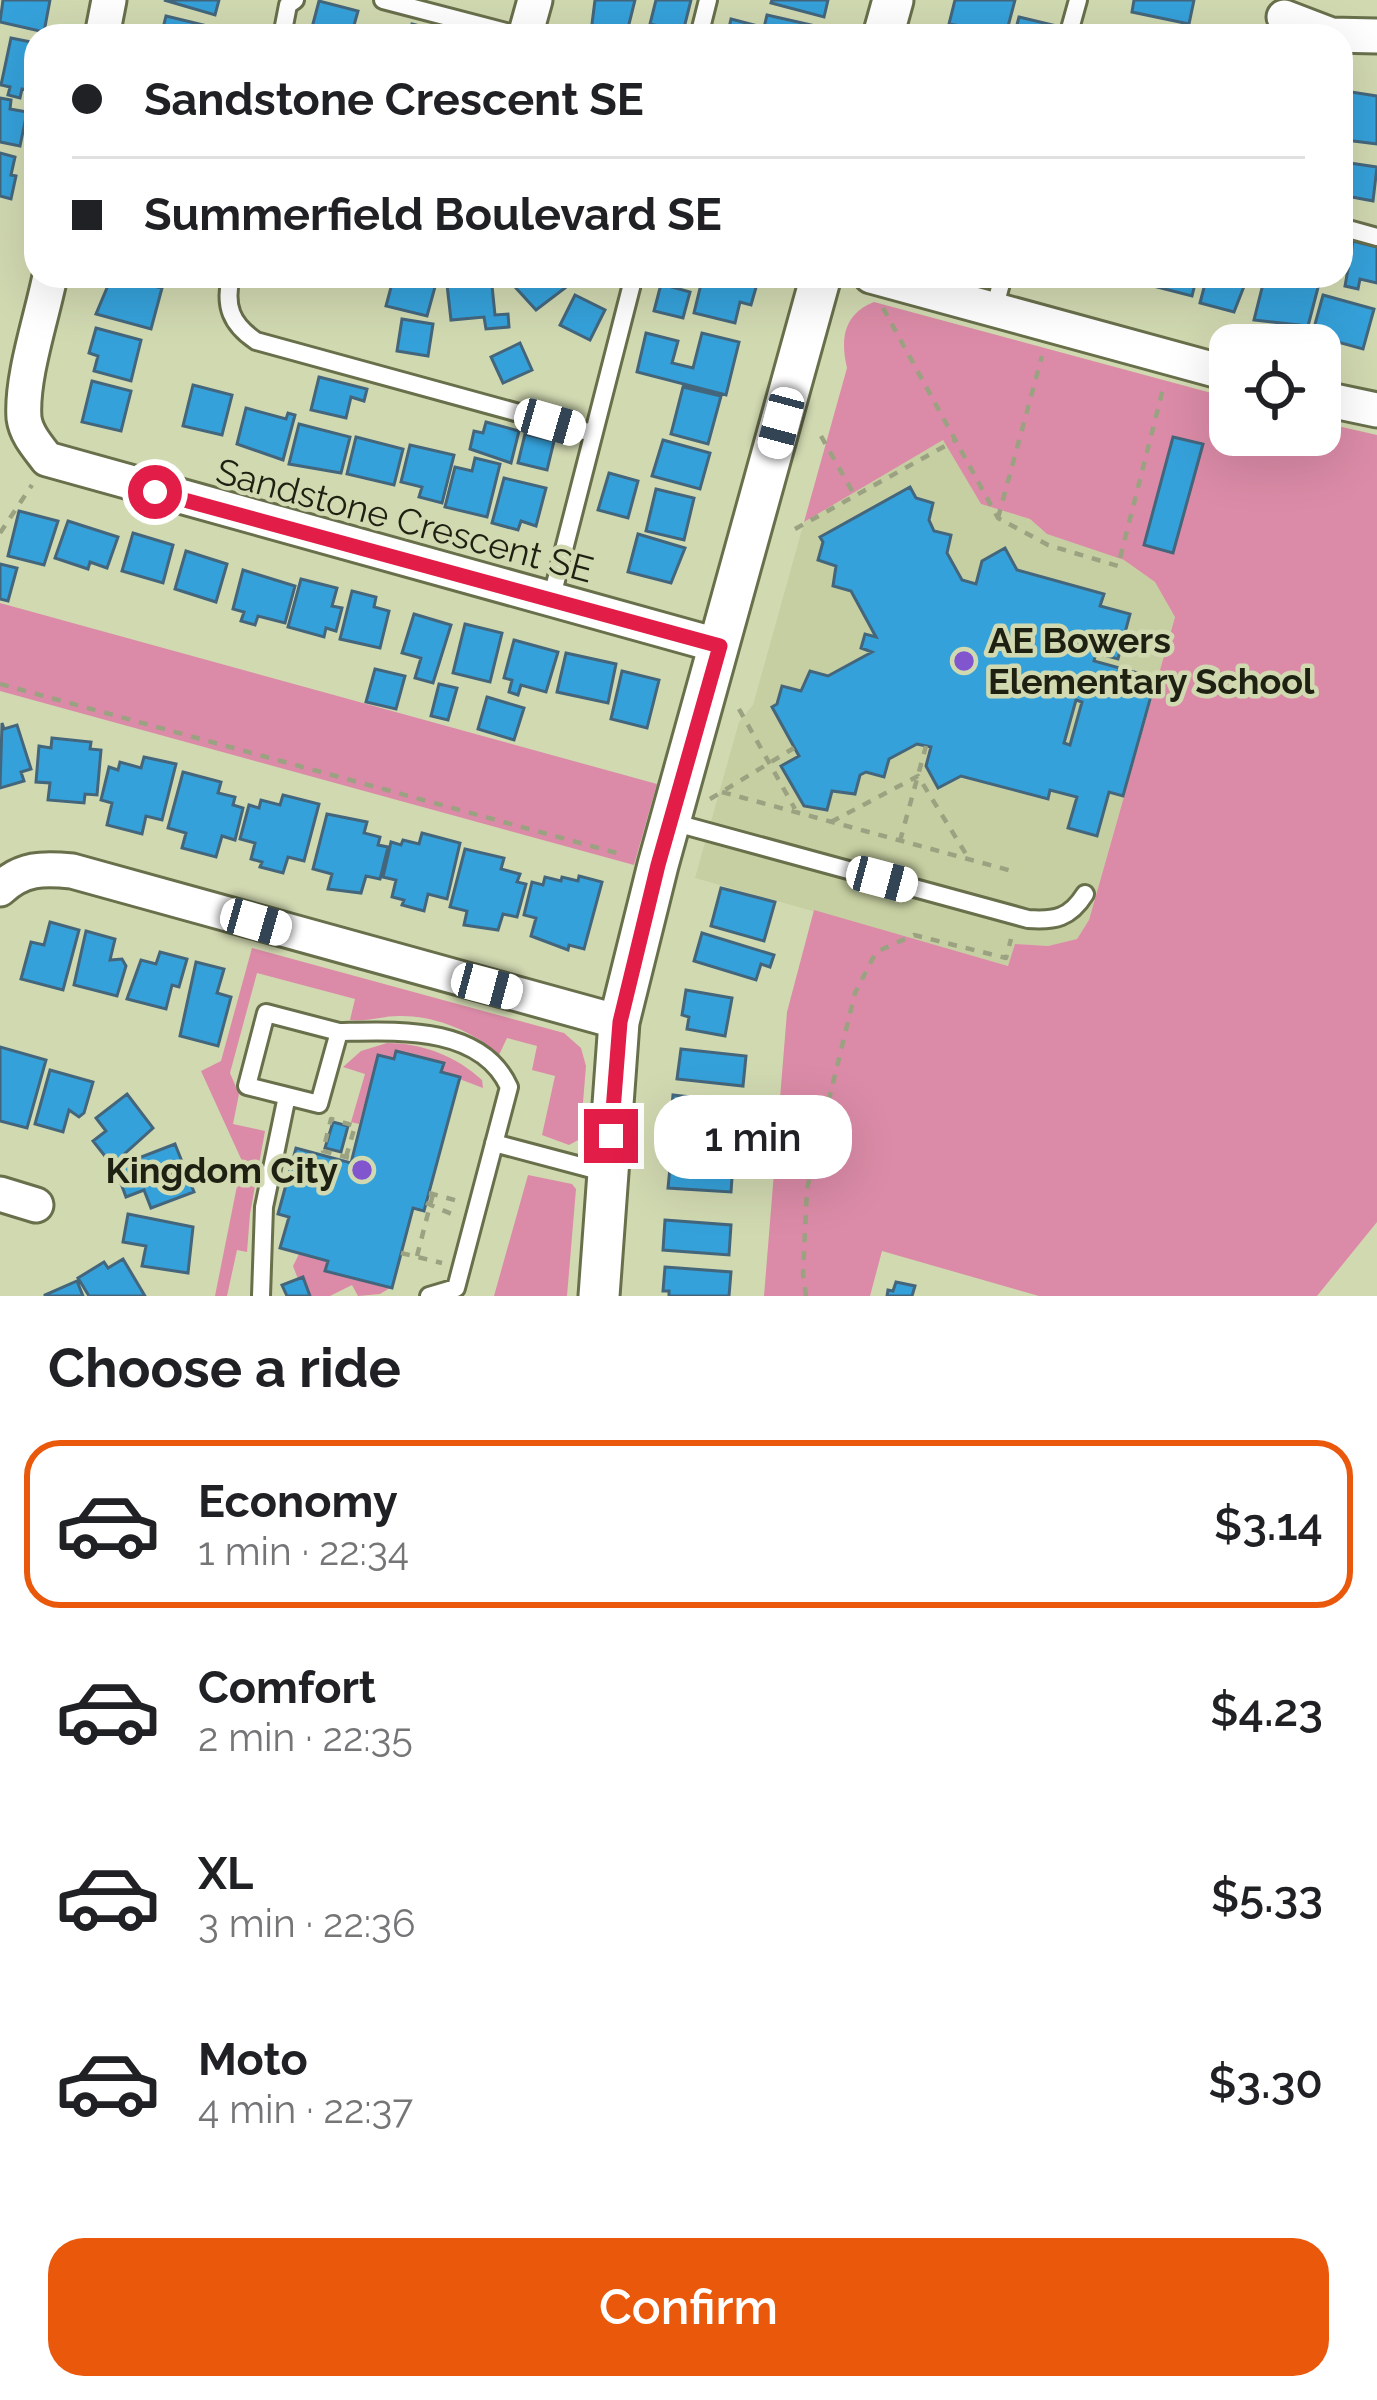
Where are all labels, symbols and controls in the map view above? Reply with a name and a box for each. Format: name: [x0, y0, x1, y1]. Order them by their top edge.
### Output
text: Sandstone Crescent SE: [144, 73, 644, 126]
text: Summerfield Boulevard SE: [144, 188, 722, 241]
map controls: [1209, 324, 1341, 456]
button: locate: [1209, 324, 1341, 456]
car: [754, 384, 808, 462]
car: [510, 395, 590, 449]
street label: Sandstone Crescent SE: [212, 449, 598, 591]
route start: [128, 465, 182, 519]
place label: AE Bowers Elementary School: [988, 619, 1315, 702]
marker: AE Bowers Elementary School: [951, 648, 977, 674]
car: [843, 852, 921, 906]
car: [216, 895, 296, 949]
car: [448, 959, 526, 1013]
callout: 1 min: [653, 1094, 851, 1178]
route end: [584, 1109, 638, 1163]
text: 1 min: [705, 1114, 801, 1160]
place label: Kingdom City: [106, 1149, 338, 1191]
marker: Kingdom City: [349, 1157, 375, 1183]
text: Choose a ride: [48, 1336, 401, 1400]
icon: car: [54, 1470, 162, 1578]
text: Economy: [198, 1475, 398, 1528]
text: $3.14: [1214, 1498, 1323, 1551]
text: 1 min · 22:34: [198, 1528, 409, 1574]
icon: car: [54, 1656, 162, 1764]
text: Comfort: [198, 1661, 376, 1714]
text: $4.23: [1210, 1684, 1323, 1737]
text: 2 min · 22:35: [198, 1714, 413, 1760]
icon: car: [54, 1842, 162, 1950]
text: XL: [198, 1847, 253, 1900]
text: $5.33: [1211, 1870, 1323, 1923]
text: 3 min · 22:36: [198, 1900, 415, 1946]
icon: car: [54, 2028, 162, 2136]
text: Moto: [198, 2033, 308, 2086]
text: $3.30: [1208, 2056, 1323, 2109]
text: 4 min · 22:37: [198, 2086, 413, 2132]
button: Confirm: [48, 2238, 1329, 2376]

